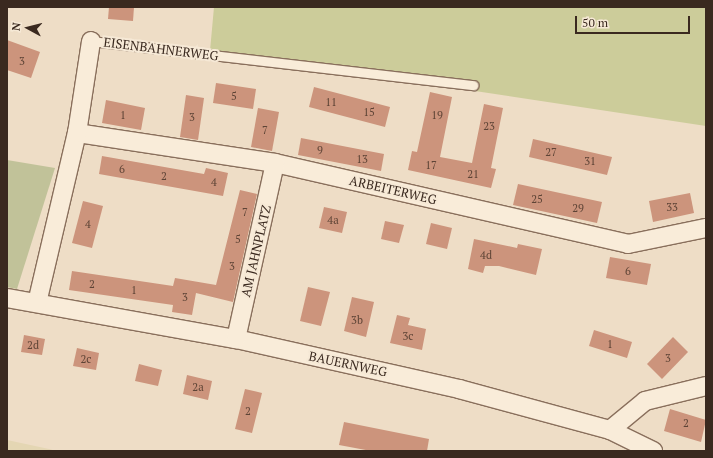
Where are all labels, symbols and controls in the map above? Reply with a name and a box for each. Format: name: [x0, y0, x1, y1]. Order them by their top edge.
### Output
north arrow: [8, 8, 48, 48]
scale bar: [577, 8, 692, 34]
text: 50 m: [582, 15, 608, 30]
text: N: [9, 22, 24, 32]
street label: EISENBAHNERWEG: [103, 34, 219, 64]
house number: 3: [19, 54, 25, 68]
house number: 5: [231, 89, 237, 103]
house number: 11: [325, 95, 337, 109]
house number: 15: [363, 105, 375, 119]
house number: 1: [120, 108, 126, 122]
house number: 19: [431, 108, 443, 122]
house number: 3: [189, 110, 195, 124]
house number: 23: [483, 119, 495, 133]
house number: 7: [262, 123, 268, 137]
house number: 9: [317, 143, 323, 157]
house number: 27: [545, 145, 557, 159]
house number: 13: [356, 152, 368, 166]
house number: 31: [584, 154, 596, 168]
house number: 17: [425, 158, 437, 172]
house number: 6: [119, 162, 125, 176]
house number: 21: [467, 167, 479, 181]
house number: 2: [161, 169, 167, 183]
street label: ARBEITERWEG: [348, 172, 438, 208]
house number: 4: [211, 175, 217, 189]
house number: 25: [531, 192, 543, 206]
house number: 33: [666, 200, 678, 214]
house number: 29: [572, 201, 584, 215]
street label: AM JAHNPLATZ: [238, 203, 274, 299]
house number: 7: [242, 205, 248, 219]
house number: 4a: [327, 213, 339, 227]
house number: 4: [85, 217, 91, 231]
house number: 5: [235, 232, 241, 246]
house number: 4d: [480, 248, 492, 262]
house number: 3: [229, 259, 235, 273]
house number: 6: [625, 264, 631, 278]
house number: 2: [89, 277, 95, 291]
house number: 1: [131, 283, 137, 297]
house number: 3: [182, 290, 188, 304]
house number: 3b: [351, 313, 363, 327]
house number: 3c: [403, 329, 413, 343]
house number: 1: [607, 337, 613, 351]
house number: 2d: [27, 338, 39, 352]
street label: BAUERNWEG: [307, 348, 389, 380]
house number: 3: [665, 351, 671, 365]
house number: 2c: [81, 352, 91, 366]
house number: 2a: [192, 380, 204, 394]
house number: 2: [245, 404, 251, 418]
house number: 2: [683, 416, 689, 430]

